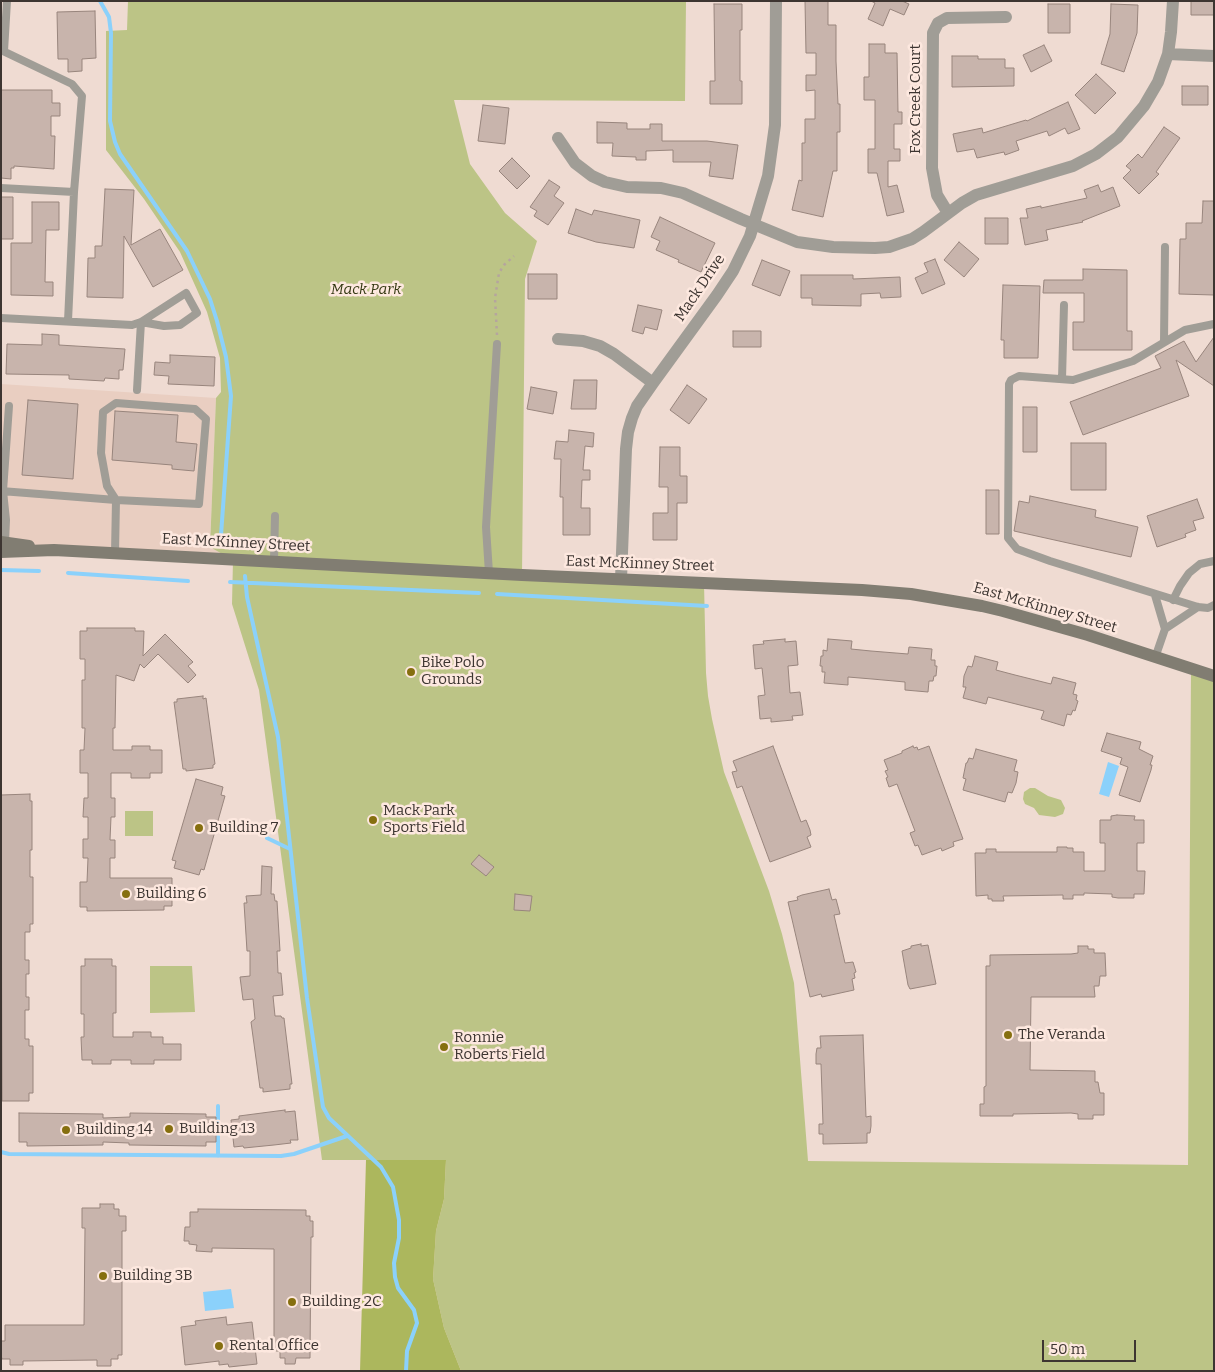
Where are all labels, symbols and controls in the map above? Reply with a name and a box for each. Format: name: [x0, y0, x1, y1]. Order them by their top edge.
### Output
street label: Fox Creek Court: [907, 44, 925, 154]
street label: Mack Drive: [671, 251, 729, 325]
park label: Mack Park: [331, 281, 401, 299]
street label: East McKinney Street: [161, 530, 311, 556]
street label: East McKinney Street: [565, 552, 715, 576]
street label: East McKinney Street: [971, 579, 1119, 637]
place label: Bike Polo Grounds: [421, 654, 484, 689]
marker: Bike Polo Grounds: [405, 666, 417, 678]
place label: Mack Park Sports Field: [383, 802, 465, 837]
marker: Mack Park Sports Field: [367, 814, 379, 826]
place label: Building 7: [209, 819, 278, 837]
marker: Building 7: [193, 822, 205, 834]
place label: Building 6: [136, 885, 207, 903]
marker: Building 6: [120, 888, 132, 900]
place label: The Veranda: [1018, 1026, 1105, 1044]
place label: Ronnie Roberts Field: [454, 1029, 545, 1064]
marker: The Veranda: [1002, 1029, 1014, 1041]
marker: Ronnie Roberts Field: [438, 1041, 450, 1053]
place label: Building 13: [179, 1120, 255, 1138]
place label: Building 14: [76, 1121, 153, 1139]
marker: Building 13: [163, 1123, 175, 1135]
marker: Building 14: [60, 1124, 72, 1136]
place label: Building 3B: [113, 1267, 193, 1285]
marker: Building 3B: [97, 1270, 109, 1282]
place label: Building 2C: [302, 1293, 382, 1311]
marker: Building 2C: [286, 1296, 298, 1308]
scale bar: [1045, 1330, 1139, 1362]
place label: Rental Office: [229, 1337, 319, 1355]
marker: Rental Office: [213, 1340, 225, 1352]
text: 50 m: [1050, 1340, 1085, 1358]

